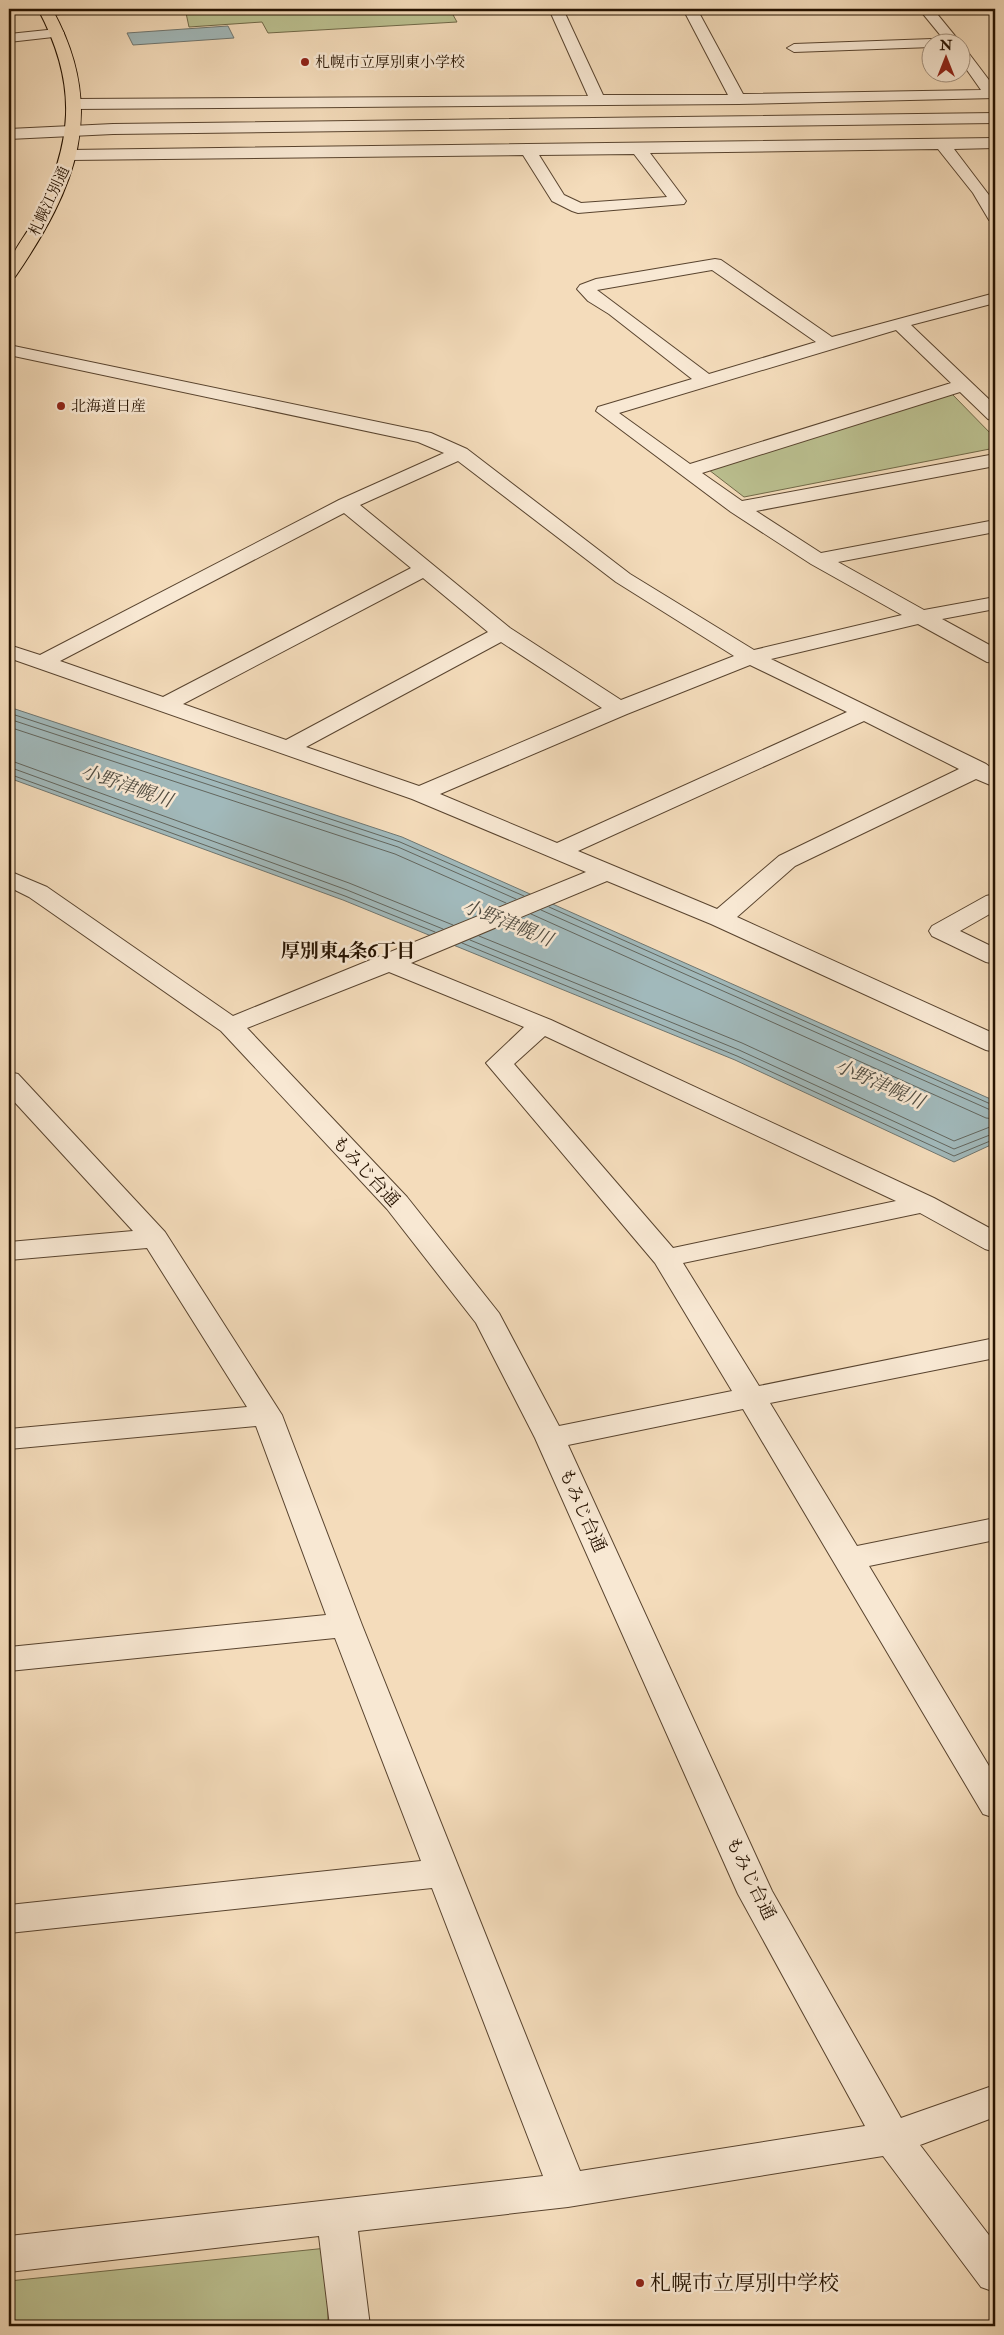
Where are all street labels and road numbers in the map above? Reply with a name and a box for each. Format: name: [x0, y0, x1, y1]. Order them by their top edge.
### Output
street label: 札幌江別通: [25, 163, 74, 239]
street label: もみじ台通: [327, 1131, 405, 1212]
street label: もみじ台通: [554, 1464, 611, 1556]
street label: もみじ台通: [720, 1833, 781, 1924]

